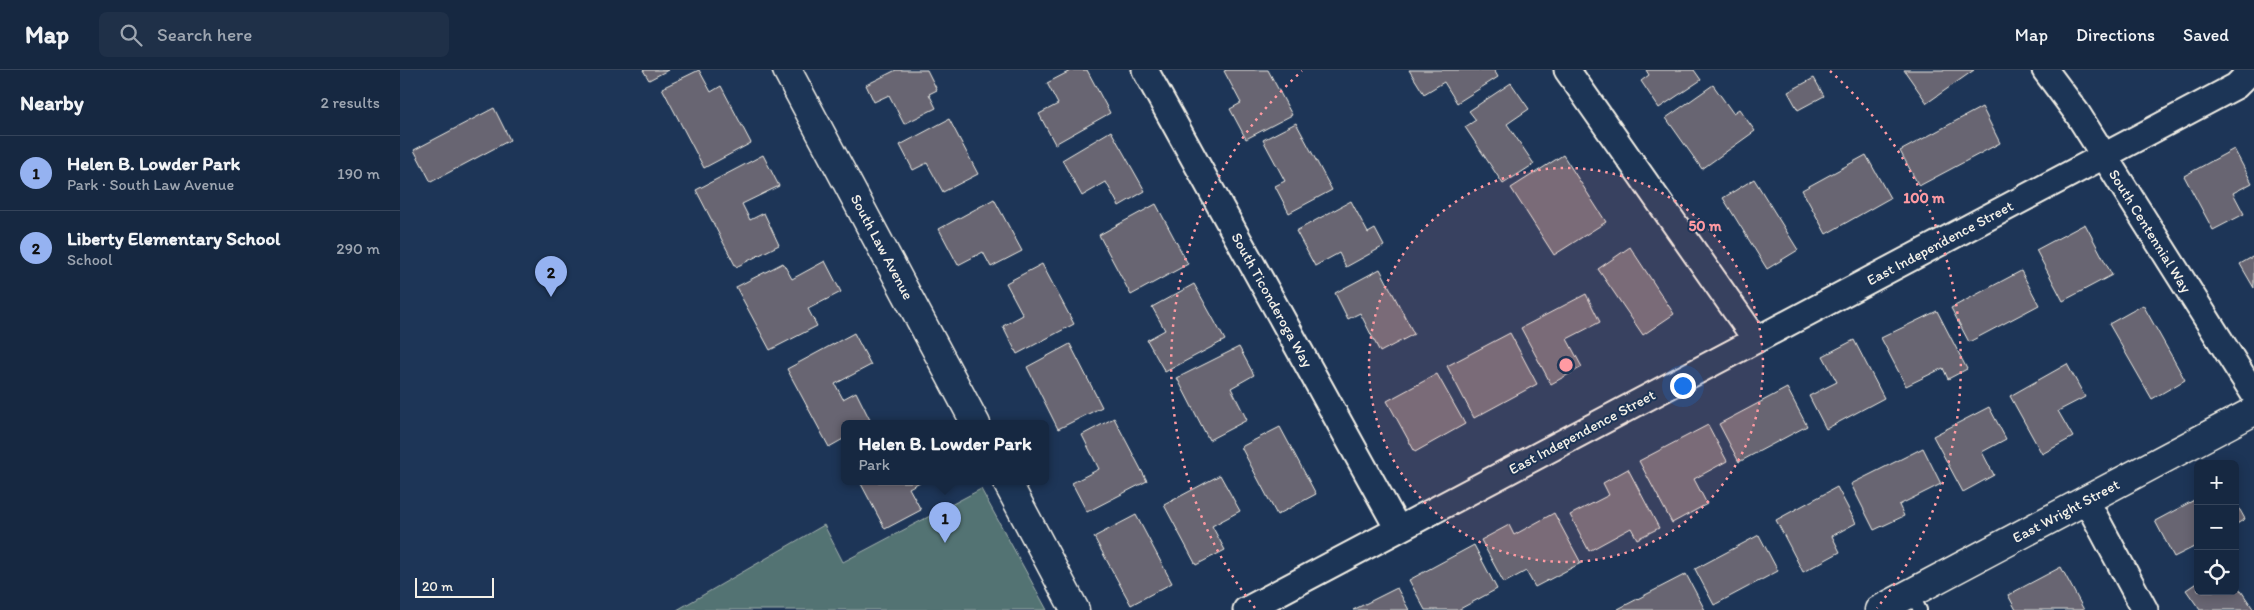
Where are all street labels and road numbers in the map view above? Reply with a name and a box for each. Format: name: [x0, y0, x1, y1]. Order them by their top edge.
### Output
street label: South Centennial Way: [2105, 166, 2195, 296]
street label: South Law Avenue: [847, 191, 917, 303]
street label: East Independence Street: [1864, 197, 2017, 289]
street label: South Ticonderoga Way: [1227, 229, 1317, 371]
street label: East Independence Street: [1506, 386, 1659, 478]
street label: East Wright Street: [2010, 475, 2123, 547]

